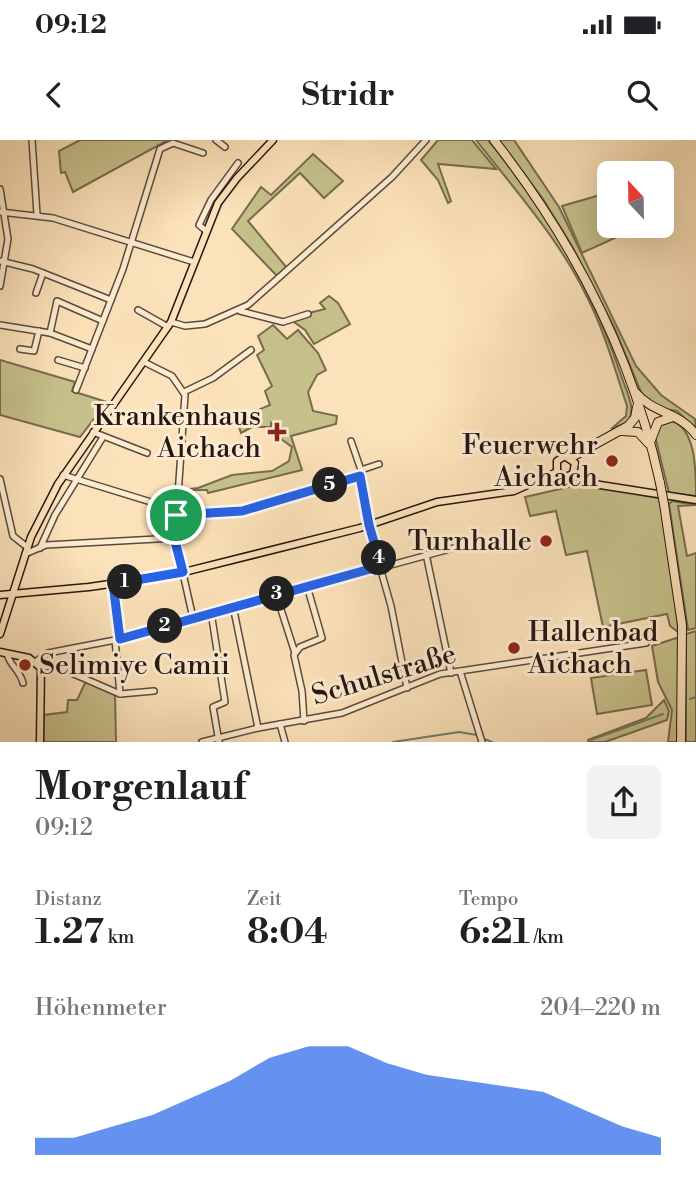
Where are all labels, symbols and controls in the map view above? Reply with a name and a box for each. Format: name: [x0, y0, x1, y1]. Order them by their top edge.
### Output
text: 09:12: [35, 9, 107, 41]
text: Stridr: [301, 75, 395, 115]
icon: back: [35, 76, 73, 114]
icon: search: [623, 76, 661, 114]
north arrow: [597, 161, 674, 238]
map controls: [597, 161, 674, 238]
place label: Krankenhaus Aichach: [93, 399, 261, 466]
marker: Krankenhaus Aichach: [267, 422, 287, 442]
place label: Feuerwehr Aichach: [462, 428, 598, 495]
marker: Feuerwehr Aichach: [604, 453, 620, 469]
pin: 5: [312, 468, 348, 502]
text: 5: [324, 472, 335, 496]
pin: [146, 485, 206, 545]
icon: arrive: [157, 496, 195, 534]
place label: Turnhalle: [408, 524, 532, 559]
marker: Turnhalle: [538, 533, 554, 549]
pin: 4: [362, 540, 396, 576]
text: 4: [372, 545, 385, 569]
pin: 1: [108, 564, 142, 600]
text: 1: [120, 569, 129, 593]
pin: 3: [260, 576, 294, 612]
text: 3: [271, 581, 282, 605]
pin: 2: [148, 608, 182, 644]
text: 2: [159, 613, 170, 637]
place label: Hallenbad Aichach: [527, 615, 658, 682]
street label: Schulstraße: [307, 636, 461, 714]
marker: Hallenbad Aichach: [506, 640, 522, 656]
place label: Selimiye Camii: [39, 648, 230, 683]
marker: Selimiye Camii: [17, 657, 33, 673]
text: Morgenlauf: [35, 764, 246, 811]
button: share: [587, 765, 661, 839]
text: 09:12: [35, 814, 93, 842]
text: Distanz: [35, 887, 102, 911]
text: Zeit: [247, 887, 282, 911]
text: Tempo: [459, 887, 518, 911]
text: 1.27: [35, 911, 104, 954]
text: 8:04: [247, 911, 328, 954]
text: 6:21: [459, 911, 530, 954]
text: km: [104, 925, 134, 949]
text: /km: [530, 925, 564, 949]
text: Höhenmeter: [35, 994, 167, 1022]
text: 204–220 m: [540, 994, 661, 1022]

